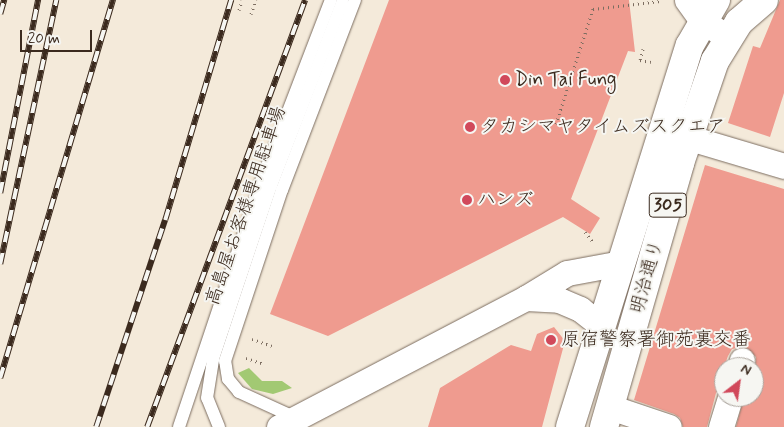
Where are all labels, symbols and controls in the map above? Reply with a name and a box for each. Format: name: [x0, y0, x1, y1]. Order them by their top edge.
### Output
scale bar: [22, 20, 95, 52]
text: 20 m: [28, 29, 60, 49]
place label: Din Tai Fung: [515, 69, 615, 91]
marker: Din Tai Fung: [499, 74, 511, 86]
street label: 高島屋お客様専用駐車場: [201, 103, 291, 309]
place label: タカシマヤタイムズスクエア: [480, 116, 727, 138]
marker: タカシマヤタイムズスクエア: [464, 121, 476, 133]
place label: ハンズ: [477, 189, 534, 211]
road number: 305: [648, 190, 688, 220]
marker: ハンズ: [461, 194, 473, 206]
street label: 明治通り: [626, 237, 668, 317]
place label: 原宿警察署御苑裏交番: [561, 329, 751, 351]
marker: 原宿警察署御苑裏交番: [545, 334, 557, 346]
north arrow: [714, 357, 764, 407]
text: N: [737, 360, 755, 380]

